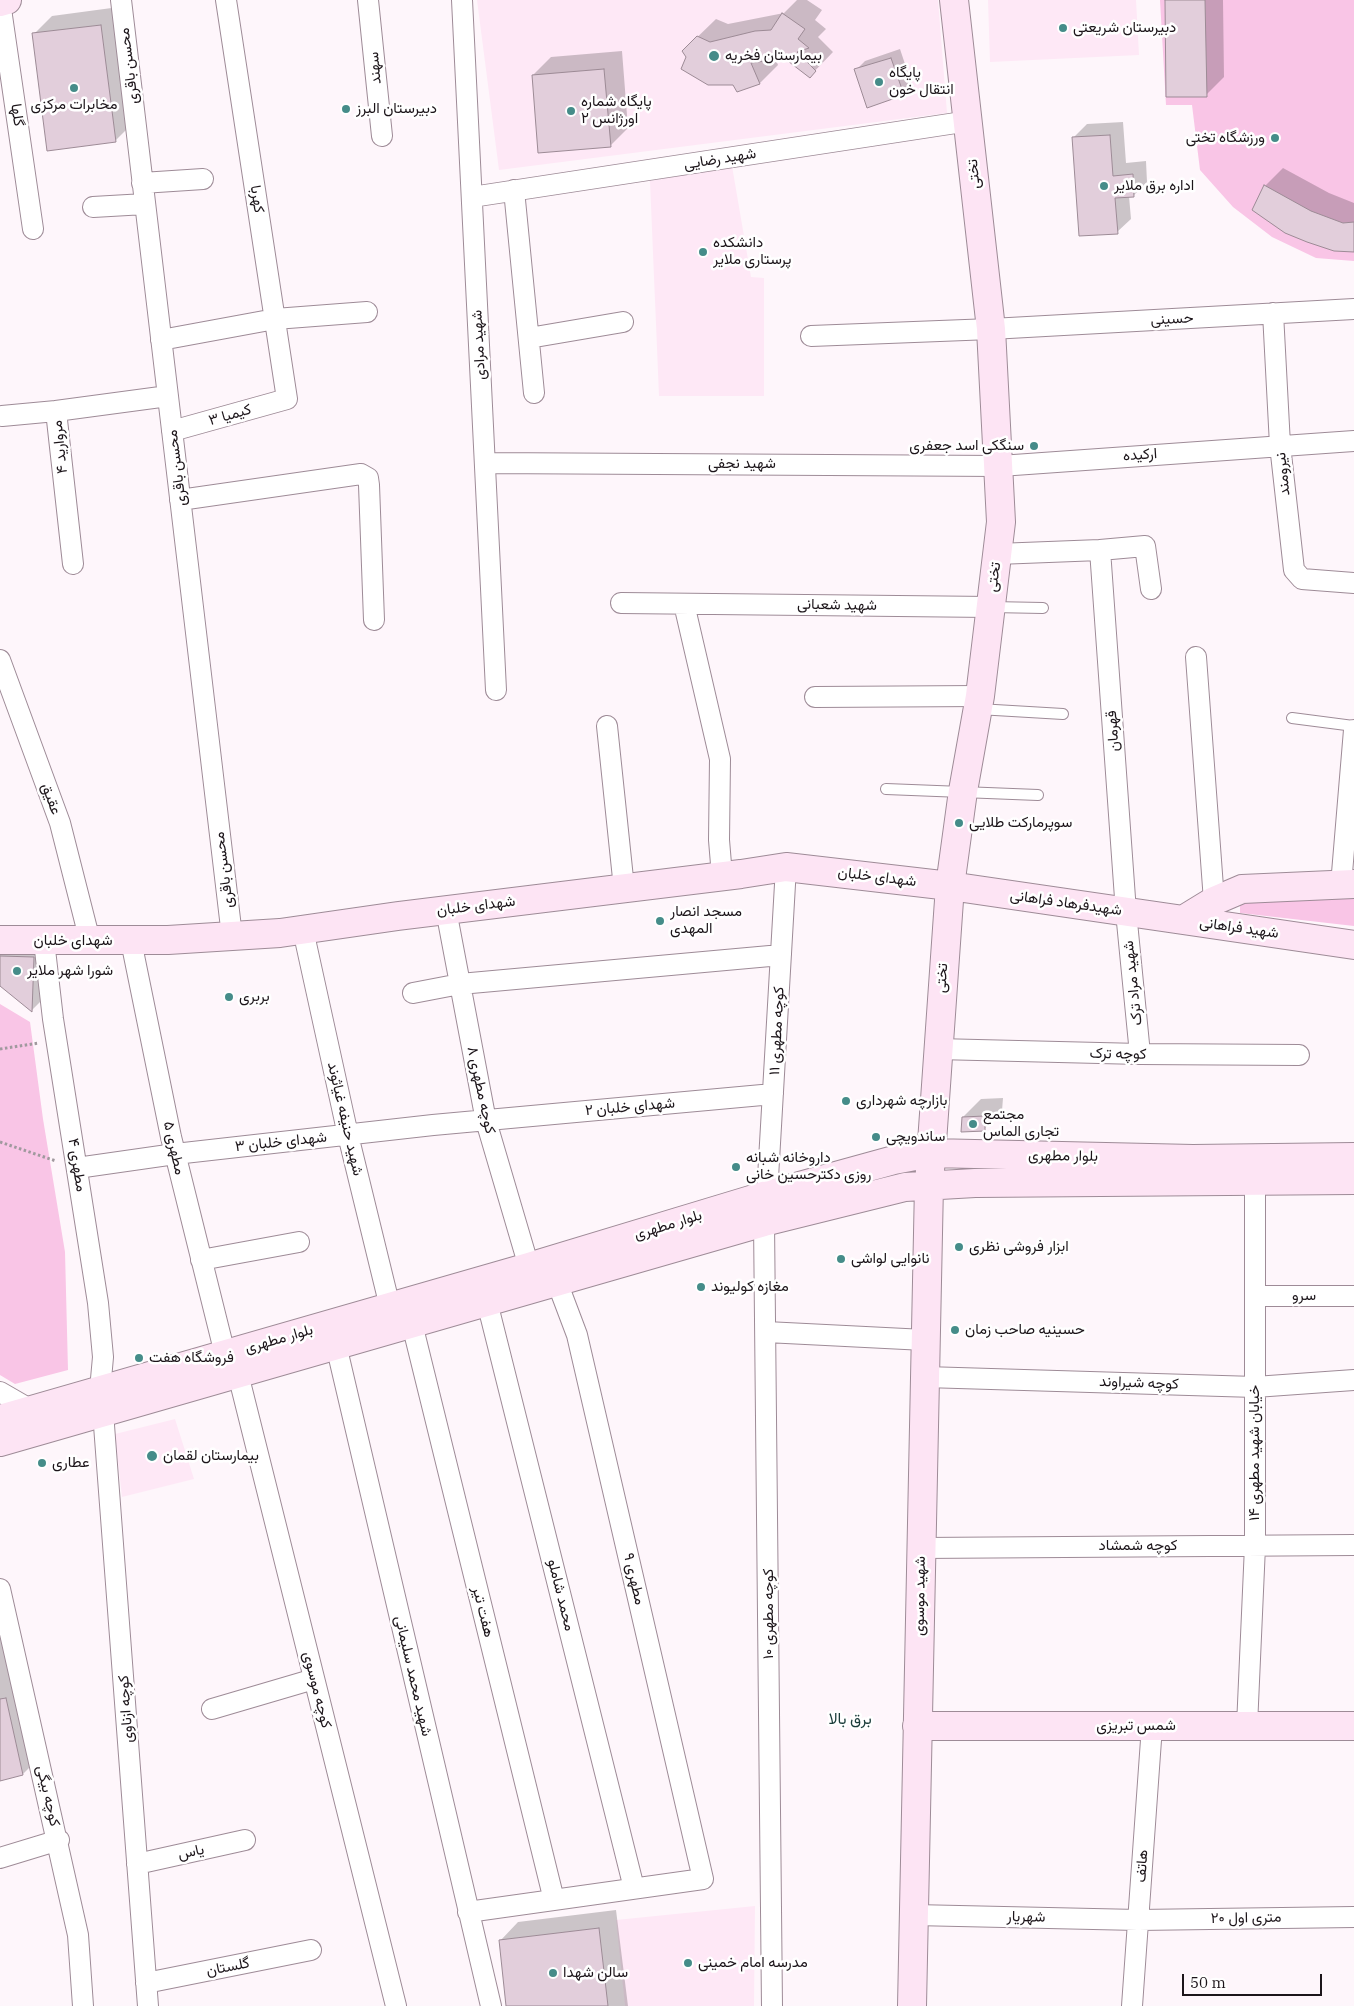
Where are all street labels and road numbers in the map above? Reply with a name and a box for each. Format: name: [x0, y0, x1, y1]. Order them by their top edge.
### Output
street label: محسن باقری: [115, 27, 143, 105]
street label: سهند: [365, 51, 385, 85]
street label: گلها: [6, 102, 28, 128]
street label: شهید رضایی: [682, 144, 758, 174]
street label: تختی: [963, 158, 985, 190]
street label: کهربا: [246, 184, 268, 214]
street label: شهید مرادی: [468, 309, 490, 381]
street label: حسینی: [1150, 309, 1194, 329]
street label: کیمیا ۳: [207, 400, 253, 430]
street label: مروارید ۴: [48, 419, 72, 475]
street label: محسن باقری: [163, 429, 191, 507]
street label: ارکیده: [1122, 445, 1158, 465]
street label: نیرومند: [1272, 451, 1294, 497]
street label: شهید نجفی: [708, 455, 776, 473]
street label: تختی: [983, 561, 1005, 593]
street label: شهید شعبانی: [797, 595, 877, 615]
street label: قهرمان: [1103, 710, 1123, 752]
street label: عقیق: [37, 781, 65, 817]
street label: محسن باقری: [210, 831, 238, 909]
street label: شهدای خلبان: [837, 863, 917, 891]
street label: شهیدفرهاد فراهانی: [1009, 886, 1123, 920]
street label: شهدای خلبان: [436, 892, 516, 920]
street label: شهید فراهانی: [1198, 914, 1280, 942]
street label: شهدای خلبان: [34, 932, 112, 950]
street label: شهید مراد ترک: [1120, 940, 1146, 1026]
street label: تختی: [932, 962, 952, 994]
street label: کوچه مطهری ۱۱: [766, 986, 788, 1076]
street label: کوچه مطهری ۸: [463, 1045, 499, 1135]
street label: کوچه ترک: [1089, 1045, 1147, 1063]
street label: شهید حنیفه غیاثوند: [323, 1060, 367, 1178]
street label: شهدای خلبان ۲: [584, 1094, 676, 1120]
street label: مطهری ۵: [159, 1120, 189, 1176]
street label: شهدای خلبان ۳: [234, 1128, 328, 1156]
street label: مطهری ۴: [64, 1137, 90, 1193]
street label: بلوار مطهری: [1028, 1146, 1098, 1166]
street label: بلوار مطهری: [632, 1206, 704, 1244]
street label: سرو: [1292, 1287, 1316, 1305]
street label: بلوار مطهری: [243, 1321, 315, 1357]
street label: کوچه شیراوند: [1099, 1373, 1179, 1393]
street label: خیابان شهید مطهری ۱۴: [1246, 1385, 1264, 1521]
street label: کوچه شمشاد: [1099, 1537, 1177, 1555]
street label: مطهری ۹: [619, 1551, 649, 1607]
street label: شهید موسوی: [910, 1556, 930, 1636]
street label: محمد شاملو: [543, 1557, 579, 1633]
street label: کوچه مطهری ۱۰: [760, 1569, 778, 1659]
street label: هفت تیر: [468, 1585, 498, 1639]
street label: شهید محمد سلیمانی: [390, 1614, 436, 1738]
street label: کوچه موسوی: [299, 1650, 335, 1730]
street label: کوچه ازناوی: [115, 1675, 137, 1743]
street label: شمس تبریزی: [1096, 1717, 1176, 1735]
street label: کوچه بیگی: [32, 1764, 64, 1828]
street label: یاس: [176, 1840, 206, 1864]
street label: هاتف: [1132, 1849, 1152, 1883]
street label: شهریار: [1006, 1908, 1046, 1926]
street label: ۲۰ متری اول: [1211, 1908, 1281, 1928]
street label: گلستان: [205, 1954, 251, 1980]

